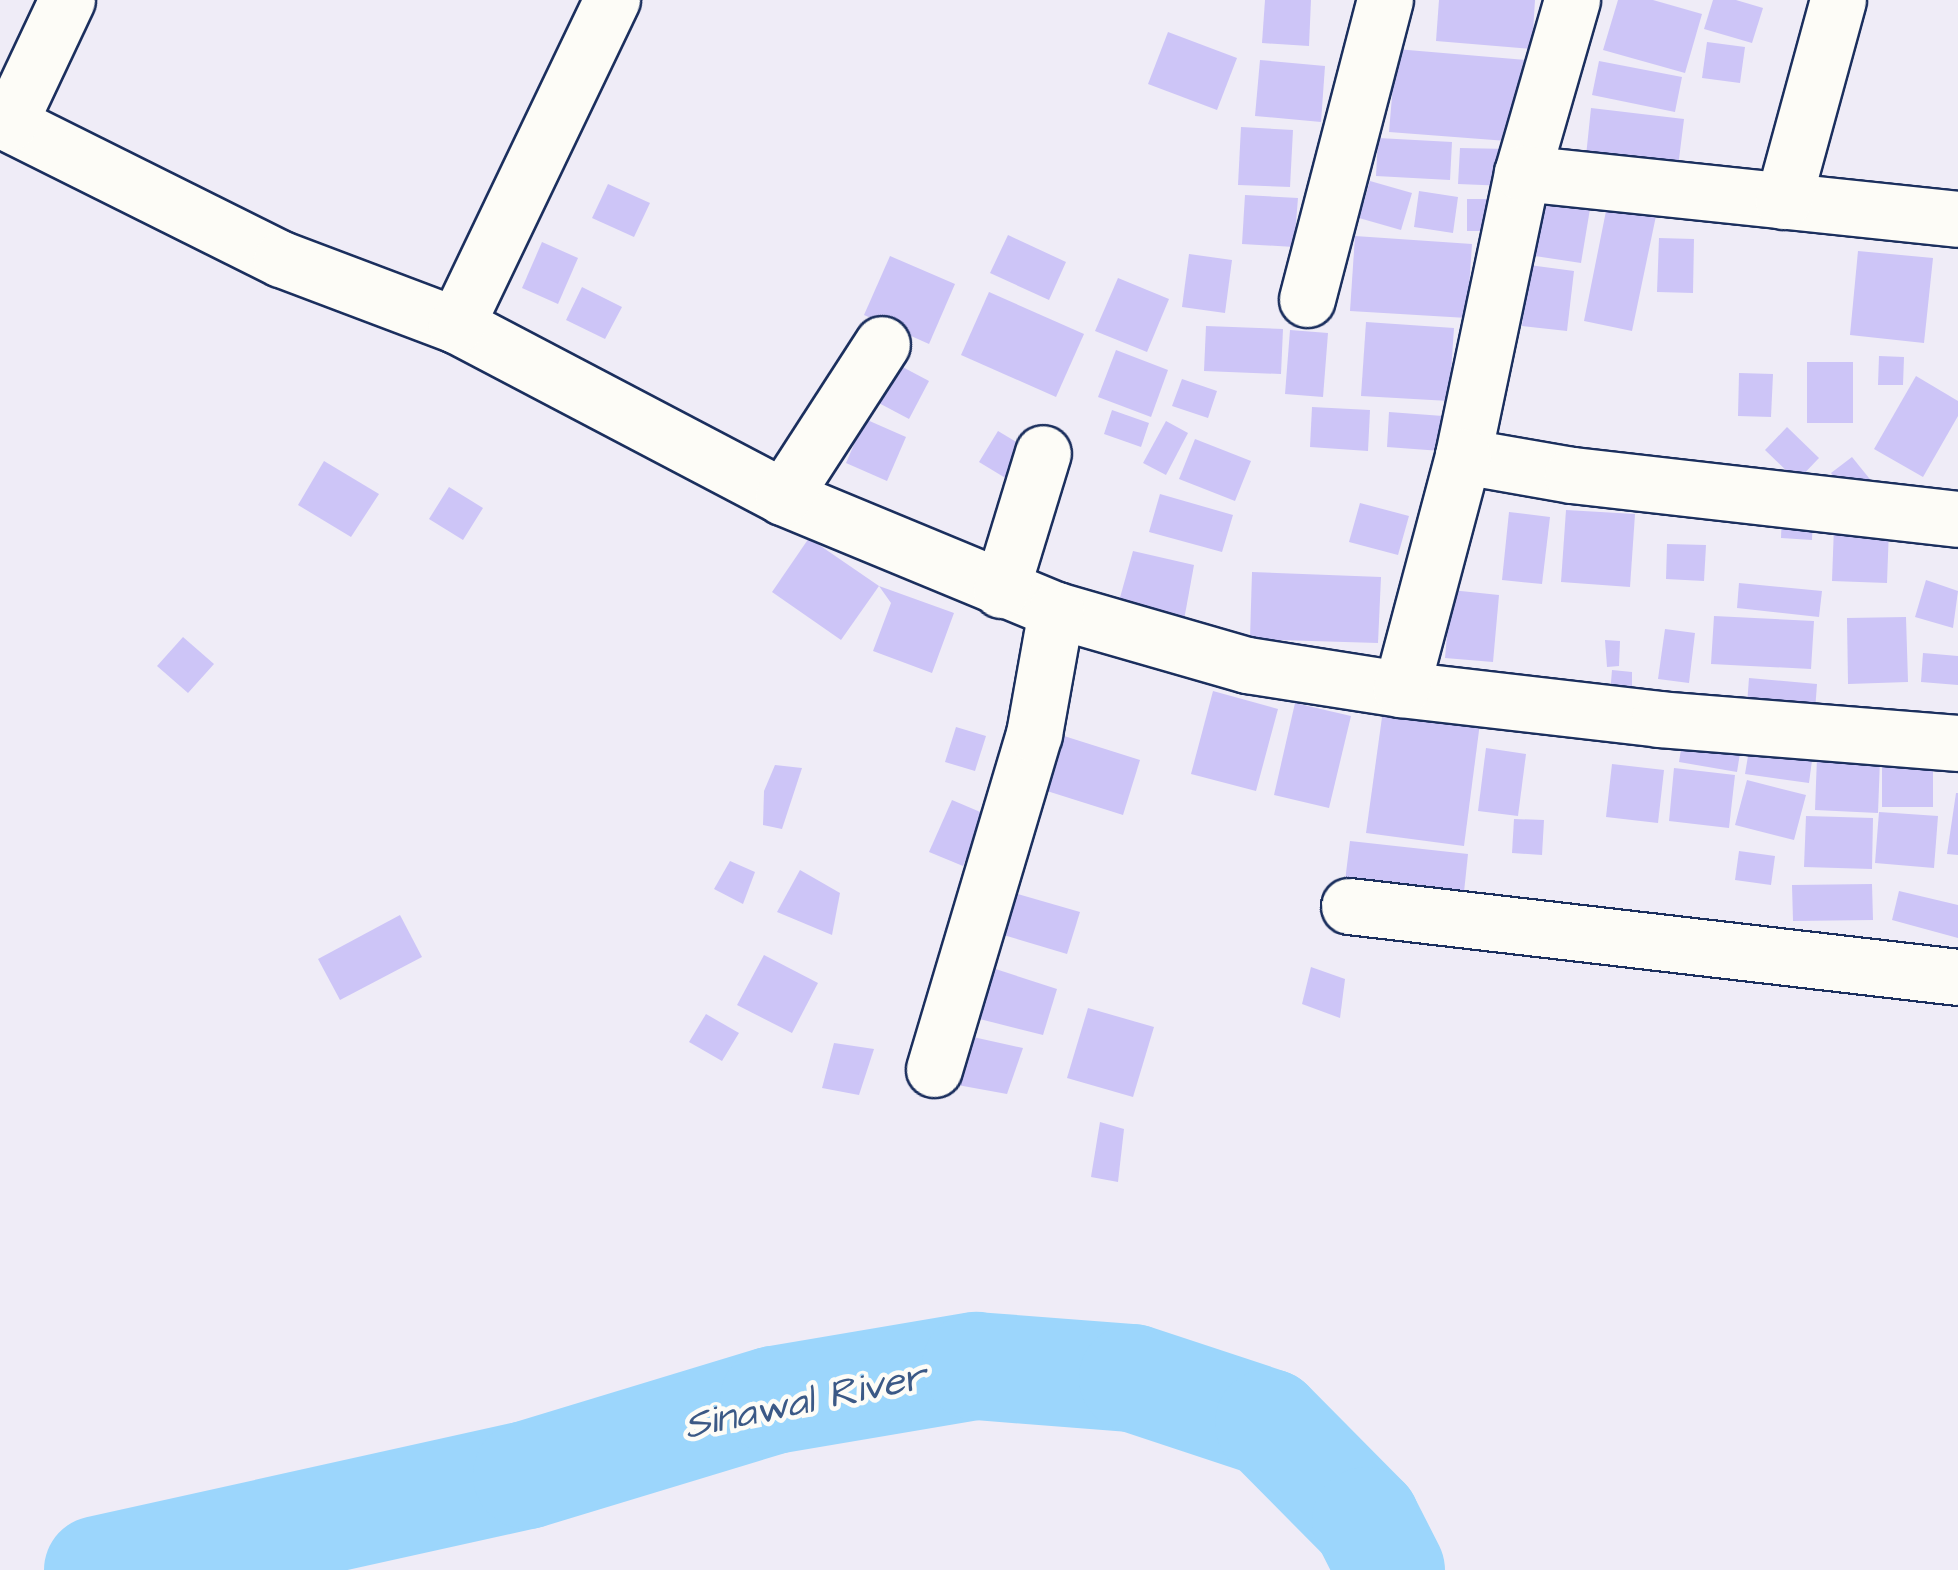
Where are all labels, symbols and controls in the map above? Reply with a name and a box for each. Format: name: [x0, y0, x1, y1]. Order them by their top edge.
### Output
water label: Sinawal River: [680, 1353, 930, 1451]

